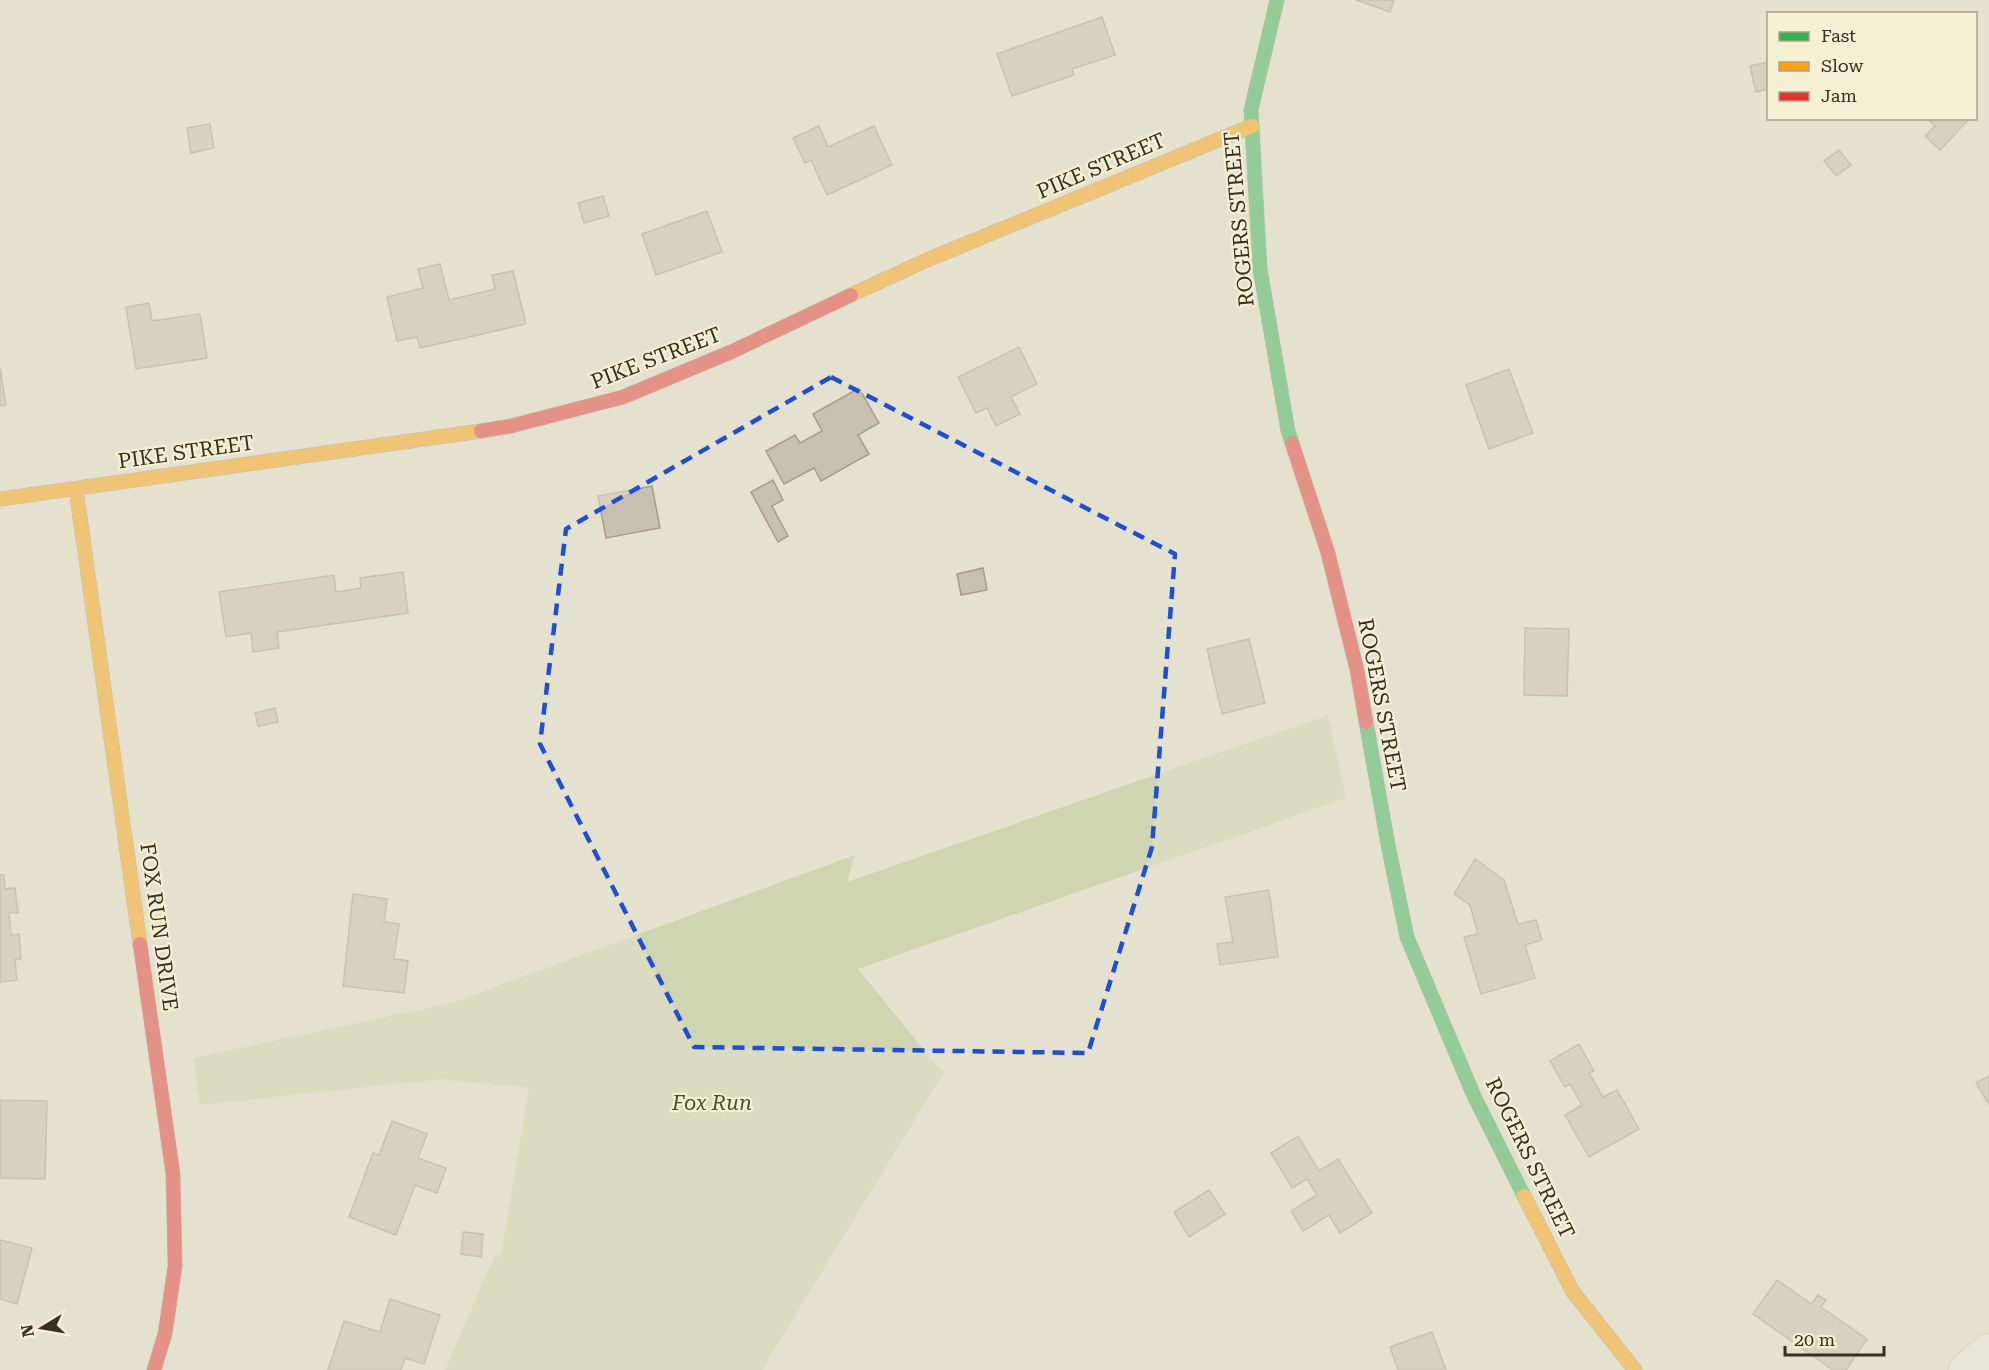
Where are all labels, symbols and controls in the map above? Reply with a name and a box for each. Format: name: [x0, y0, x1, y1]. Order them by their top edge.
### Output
legend: [1767, 12, 1977, 120]
text: Fast: [1821, 25, 1856, 46]
text: Slow: [1821, 55, 1863, 76]
text: Jam: [1821, 85, 1857, 106]
street label: PIKE STREET: [1033, 128, 1169, 204]
street label: ROGERS STREET: [1219, 130, 1259, 308]
street label: PIKE STREET: [588, 322, 724, 394]
street label: PIKE STREET: [116, 431, 256, 473]
street label: ROGERS STREET: [1353, 616, 1411, 794]
street label: FOX RUN DRIVE: [135, 841, 183, 1013]
street label: ROGERS STREET: [1481, 1074, 1579, 1242]
park label: Fox Run: [671, 1091, 752, 1115]
north arrow: [12, 1298, 72, 1358]
scale bar: [1785, 1319, 1884, 1357]
text: N: [17, 1323, 38, 1339]
text: 20 m: [1794, 1329, 1835, 1350]

